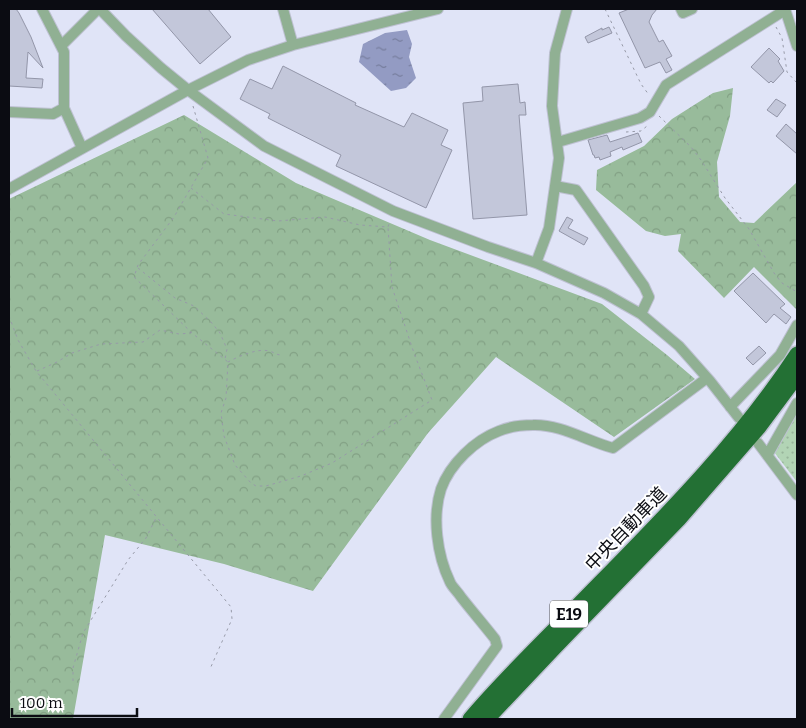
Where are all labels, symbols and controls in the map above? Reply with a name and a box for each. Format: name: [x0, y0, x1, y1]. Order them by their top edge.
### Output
street label: 中央自動車道: [581, 483, 671, 575]
road number: E19: [550, 600, 588, 628]
scale bar: [12, 686, 138, 718]
text: 100 m: [20, 694, 63, 712]

